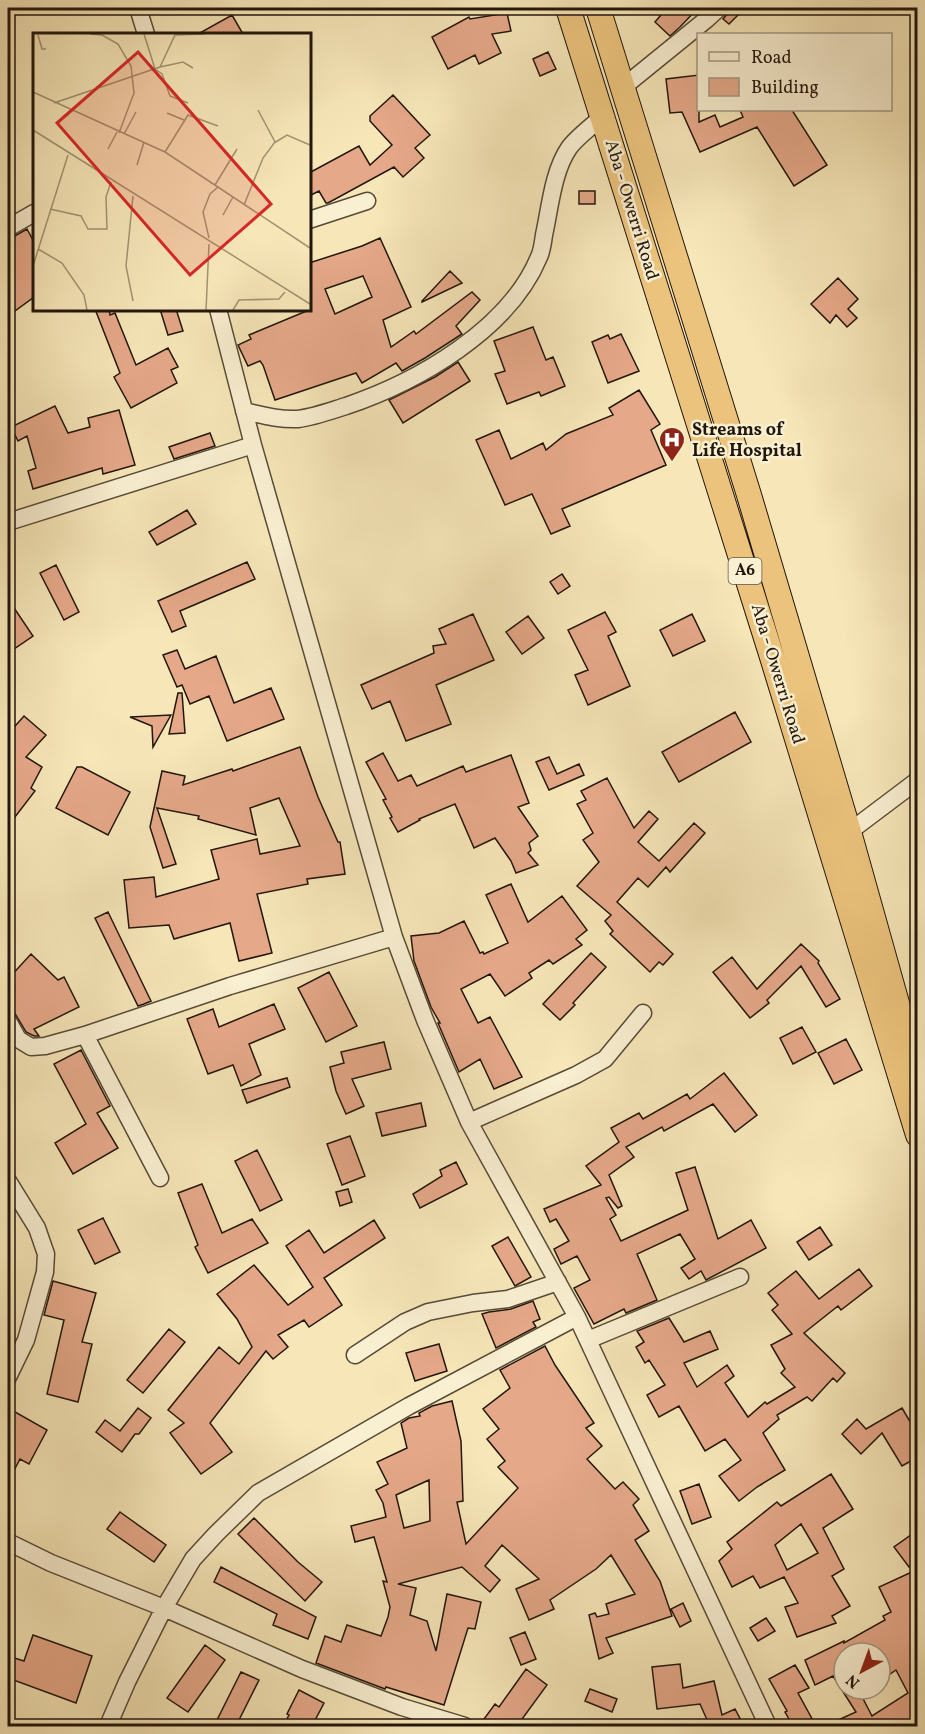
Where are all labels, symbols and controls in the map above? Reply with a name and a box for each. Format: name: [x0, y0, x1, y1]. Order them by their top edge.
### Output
inset map: [33, 33, 310, 310]
legend: [697, 33, 892, 111]
text: Road: [751, 46, 792, 71]
text: Building: [751, 76, 819, 101]
street label: Aba - Owerri Road: [598, 137, 664, 283]
place label: Streams of Life Hospital: [692, 418, 802, 464]
hospital icon: Streams of Life Hospital: [657, 425, 687, 463]
road number: A6: [728, 558, 762, 584]
street label: Aba - Owerri Road: [744, 601, 810, 747]
north arrow: [832, 1641, 892, 1701]
text: N: [842, 1668, 865, 1693]

